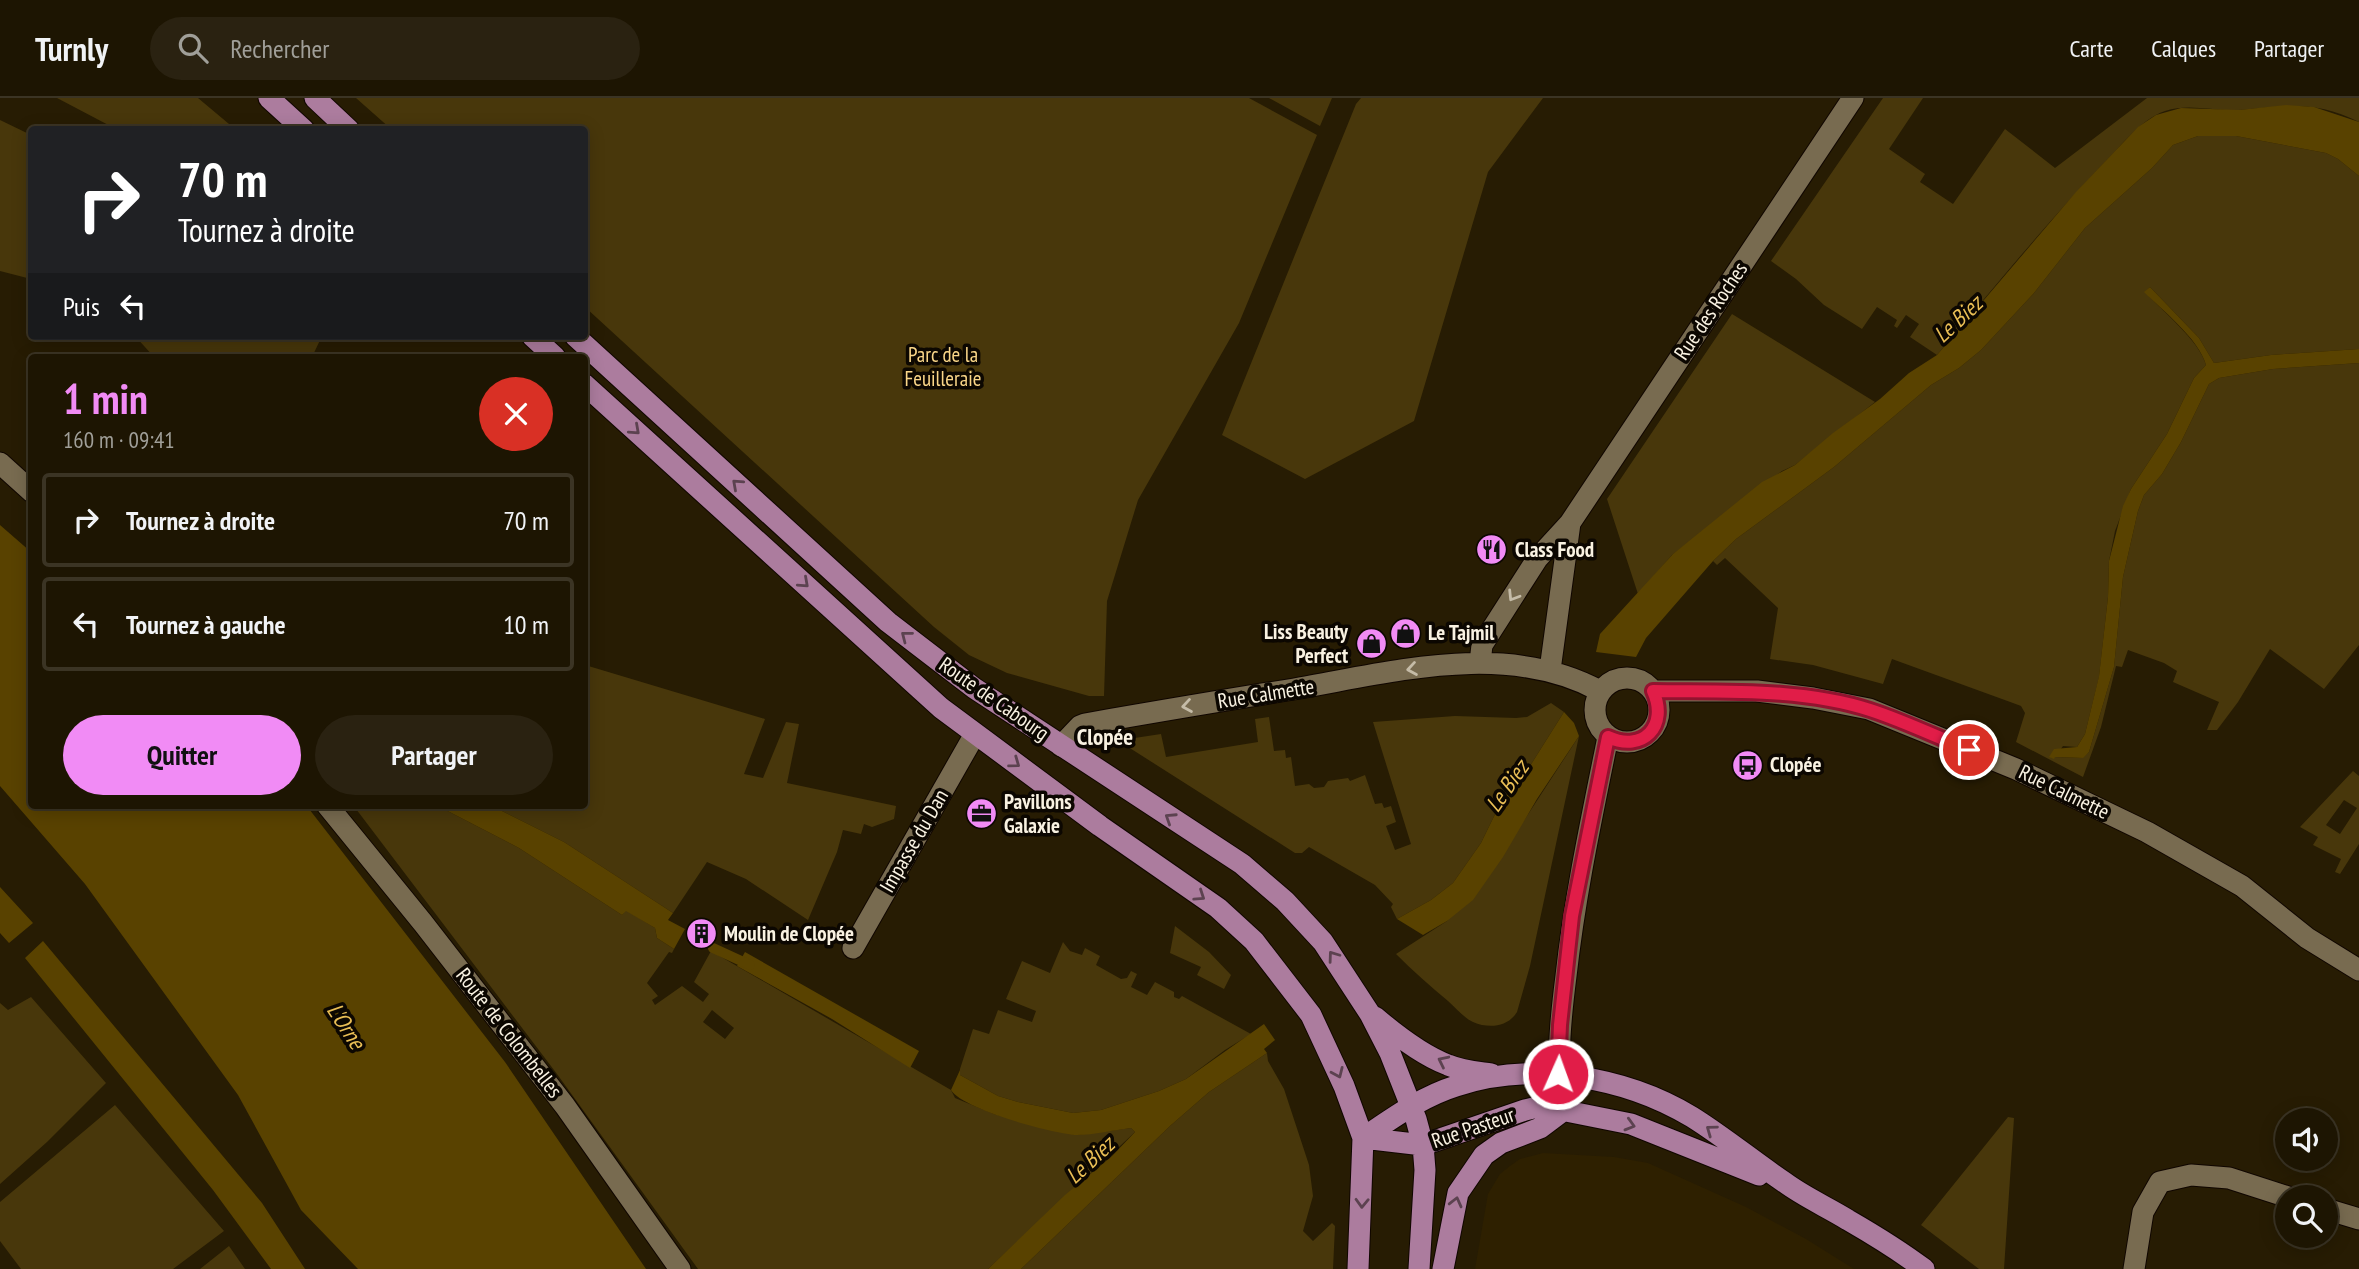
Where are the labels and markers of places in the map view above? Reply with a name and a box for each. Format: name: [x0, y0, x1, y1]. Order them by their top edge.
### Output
restaurant icon: Class Food: [1475, 533, 1509, 567]
place label: Class Food: [1515, 536, 1594, 563]
shop icon: Le Tajmil: [1388, 616, 1422, 650]
place label: Liss Beauty Perfect: [1264, 618, 1349, 669]
place label: Le Tajmil: [1428, 619, 1495, 646]
shop icon: Liss Beauty Perfect: [1354, 627, 1388, 661]
pin: [1939, 720, 1999, 780]
bus stop icon: Clopée: [1730, 748, 1764, 782]
place label: Clopée: [1770, 751, 1821, 778]
place label: Pavillons Galaxie: [1004, 788, 1072, 839]
office icon: Pavillons Galaxie: [964, 797, 998, 831]
building icon: Moulin de Clopée: [684, 917, 718, 951]
place label: Moulin de Clopée: [724, 920, 854, 947]

